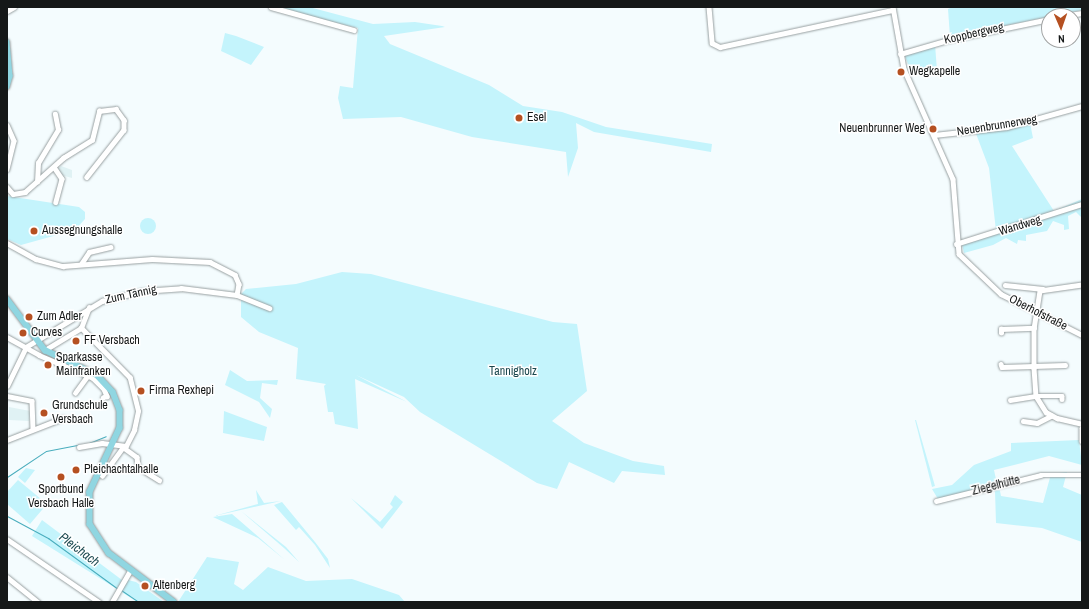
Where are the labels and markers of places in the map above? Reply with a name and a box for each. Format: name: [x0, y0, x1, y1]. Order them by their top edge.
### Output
place label: Wegkapelle: [909, 65, 960, 79]
marker: Wegkapelle: [896, 67, 906, 77]
place label: Esel: [527, 111, 546, 125]
marker: Esel: [514, 113, 524, 123]
place label: Neuenbrunner Weg: [839, 122, 925, 136]
marker: Neuenbrunner Weg: [928, 124, 938, 134]
place label: Aussegnungshalle: [42, 224, 122, 238]
marker: Aussegnungshalle: [29, 226, 39, 236]
place label: Zum Adler: [37, 310, 82, 324]
marker: Zum Adler: [24, 312, 34, 322]
place label: Curves: [31, 326, 62, 340]
marker: Curves: [18, 328, 28, 338]
place label: FF Versbach: [84, 334, 140, 348]
marker: FF Versbach: [71, 336, 81, 346]
place label: Sparkasse Mainfranken: [56, 351, 111, 379]
marker: Sparkasse Mainfranken: [43, 360, 53, 370]
place label: Firma Rexhepi: [149, 384, 214, 398]
marker: Firma Rexhepi: [136, 386, 146, 396]
place label: Grundschule Versbach: [52, 399, 108, 427]
marker: Grundschule Versbach: [39, 408, 49, 418]
place label: Pleichachtalhalle: [84, 463, 158, 477]
marker: Pleichachtalhalle: [71, 465, 81, 475]
marker: Sportbund Versbach Halle: [56, 472, 66, 482]
place label: Sportbund Versbach Halle: [28, 483, 94, 511]
place label: Altenberg: [153, 579, 195, 593]
marker: Altenberg: [140, 581, 150, 591]

